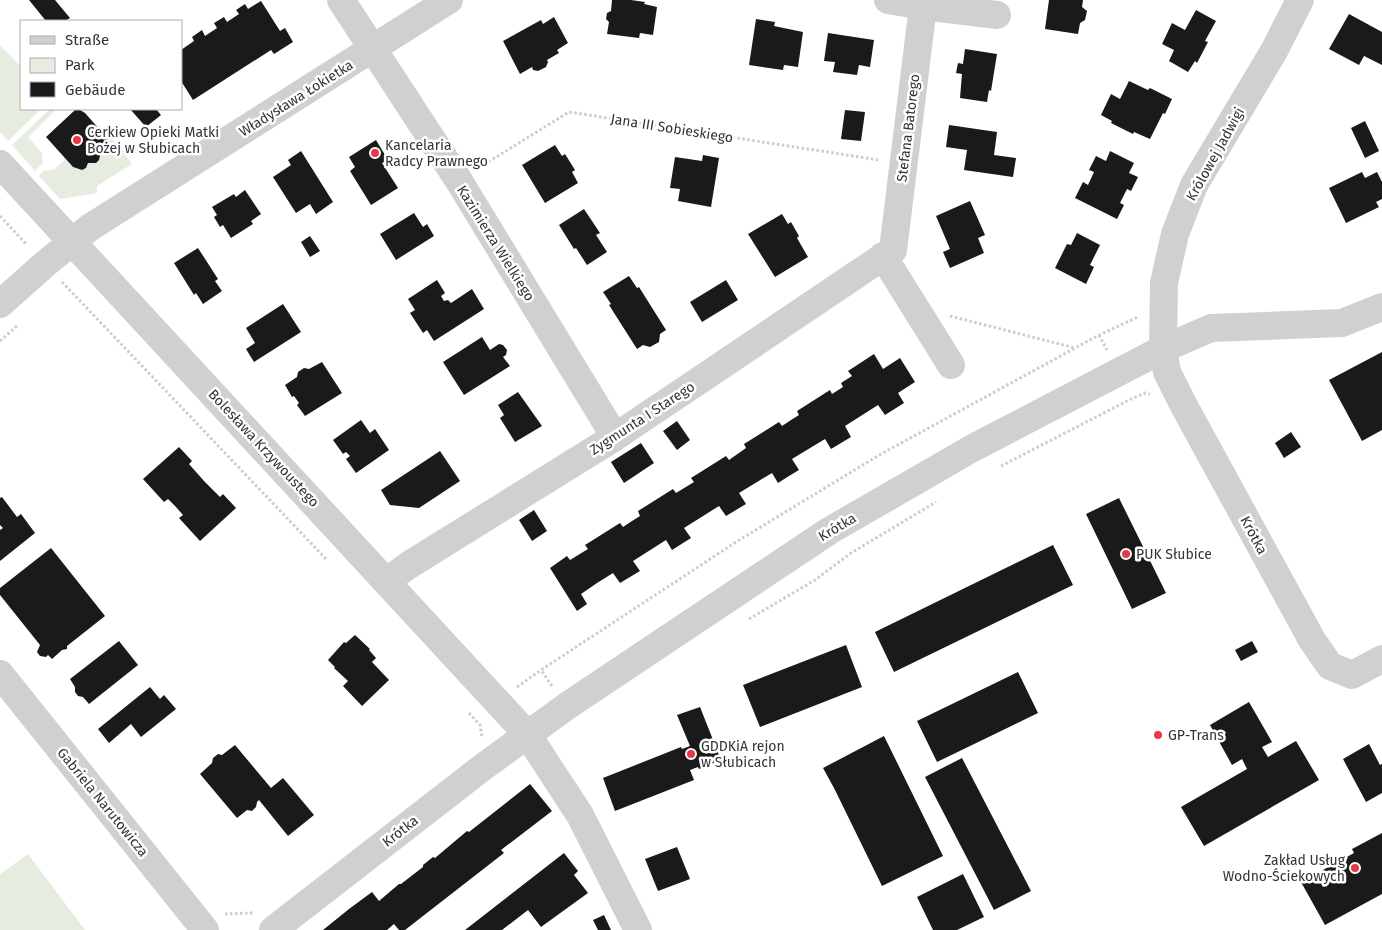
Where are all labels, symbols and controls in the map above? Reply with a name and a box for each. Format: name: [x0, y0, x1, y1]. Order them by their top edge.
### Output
legend: [20, 20, 182, 110]
text: Straße: [65, 31, 109, 49]
text: Park: [65, 56, 95, 74]
street label: Władysława Łokietka: [236, 56, 356, 140]
street label: Stefana Batorego: [893, 73, 924, 183]
text: Gebäude: [65, 81, 125, 99]
street label: Królowej Jadwigi: [1183, 104, 1248, 204]
street label: Jana III Sobieskiego: [609, 110, 734, 147]
place label: Cerkiew Opieki Matki Bożej w Słubicach: [87, 124, 219, 157]
marker: Cerkiew Opieki Matki Bożej w Słubicach: [71, 134, 83, 146]
place label: Kancelaria Radcy Prawnego: [385, 137, 488, 170]
marker: Kancelaria Radcy Prawnego: [369, 147, 381, 159]
street label: Kazimierza Wielkiego: [453, 182, 538, 304]
street label: Zygmunta I Starego: [587, 378, 698, 459]
street label: Bolesława Krzywoustego: [205, 386, 323, 511]
street label: Krótka: [815, 510, 859, 545]
street label: Krótka: [1236, 513, 1271, 557]
place label: PUK Słubice: [1136, 546, 1212, 563]
marker: PUK Słubice: [1120, 548, 1132, 560]
place label: GP-Trans: [1168, 727, 1224, 744]
marker: GP-Trans: [1152, 729, 1164, 741]
place label: GDDKiA rejon w Słubicach: [701, 738, 785, 771]
street label: Gabriela Narutowicza: [54, 744, 152, 860]
marker: GDDKiA rejon w Słubicach: [685, 748, 697, 760]
street label: Krótka: [379, 812, 422, 851]
place label: Zakład Usług Wodno-Ściekowych: [1223, 852, 1346, 885]
marker: Zakład Usług Wodno-Ściekowych: [1349, 862, 1361, 874]

